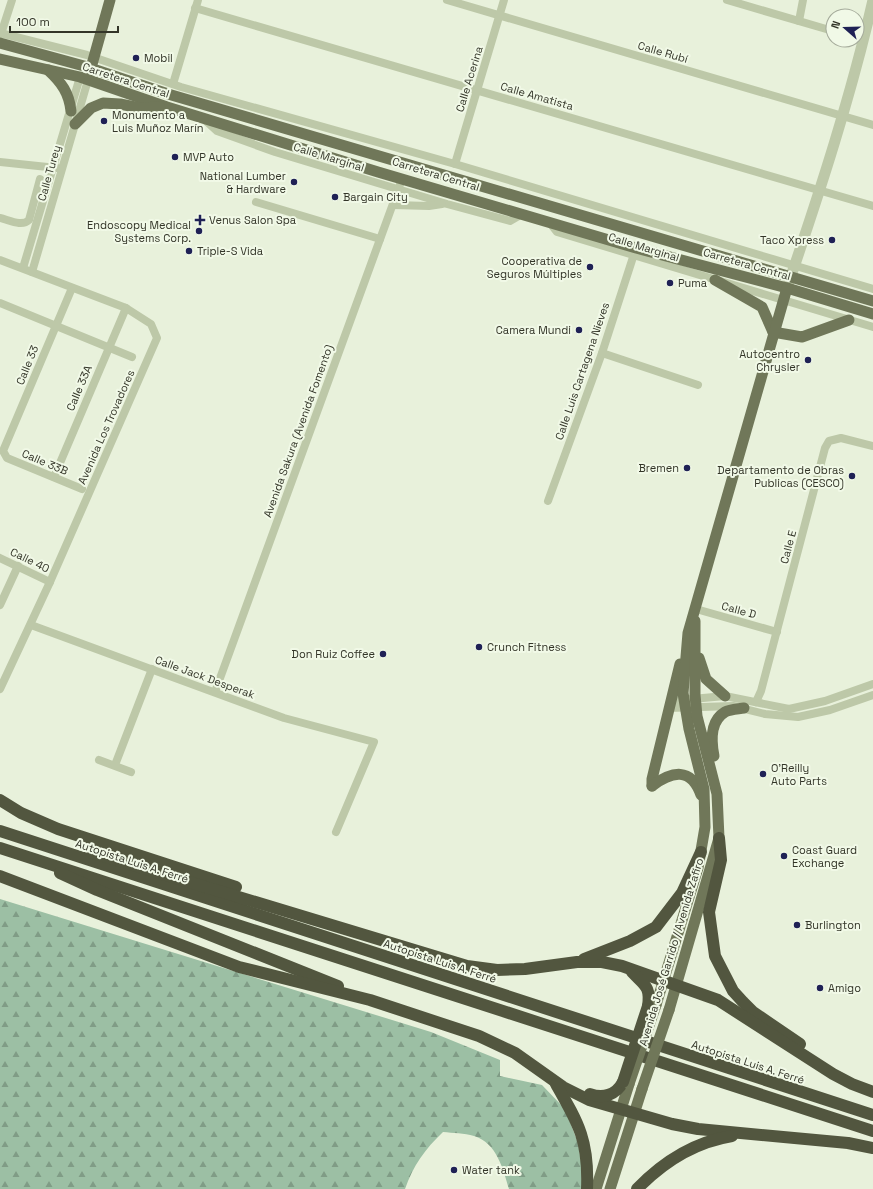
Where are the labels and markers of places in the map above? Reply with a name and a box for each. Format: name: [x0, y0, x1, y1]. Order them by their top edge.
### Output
place label: Mobil: [144, 51, 173, 65]
marker: Mobil: [131, 53, 141, 63]
place label: Monumento a Luis Muñoz Marín: [112, 108, 204, 135]
marker: Monumento a Luis Muñoz Marín: [99, 116, 109, 126]
place label: MVP Auto: [183, 150, 234, 164]
marker: MVP Auto: [170, 152, 180, 162]
place label: National Lumber & Hardware: [200, 169, 286, 196]
marker: National Lumber & Hardware: [289, 177, 299, 187]
place label: Bargain City: [343, 190, 408, 204]
marker: Bargain City: [330, 192, 340, 202]
place label: Venus Salon Spa: [209, 213, 297, 227]
marker: Venus Salon Spa: [194, 214, 206, 226]
place label: Endoscopy Medical Systems Corp.: [87, 218, 191, 245]
marker: Endoscopy Medical Systems Corp.: [194, 226, 204, 236]
place label: Taco Xpress: [760, 233, 824, 247]
marker: Taco Xpress: [827, 235, 837, 245]
place label: Triple-S Vida: [197, 244, 264, 258]
marker: Triple-S Vida: [184, 246, 194, 256]
place label: Cooperativa de Seguros Múltiples: [487, 254, 582, 281]
marker: Cooperativa de Seguros Múltiples: [585, 262, 595, 272]
place label: Puma: [678, 276, 708, 290]
marker: Puma: [665, 278, 675, 288]
place label: Camera Mundi: [496, 323, 571, 337]
marker: Camera Mundi: [574, 325, 584, 335]
place label: Autocentro Chrysler: [739, 347, 800, 374]
marker: Autocentro Chrysler: [803, 355, 813, 365]
place label: Bremen: [639, 461, 679, 475]
marker: Bremen: [682, 463, 692, 473]
place label: Departamento de Obras Publicas (CESCO): [717, 463, 844, 490]
marker: Departamento de Obras Publicas (CESCO): [847, 471, 857, 481]
place label: Crunch Fitness: [487, 640, 567, 654]
marker: Crunch Fitness: [474, 642, 484, 652]
place label: Don Ruiz Coffee: [292, 647, 375, 661]
marker: Don Ruiz Coffee: [378, 649, 388, 659]
place label: O'Reilly Auto Parts: [771, 761, 827, 788]
marker: O'Reilly Auto Parts: [758, 769, 768, 779]
place label: Coast Guard Exchange: [792, 843, 857, 870]
marker: Coast Guard Exchange: [779, 851, 789, 861]
place label: Burlington: [805, 918, 861, 932]
marker: Burlington: [792, 920, 802, 930]
place label: Amigo: [828, 981, 861, 995]
marker: Amigo: [815, 983, 825, 993]
place label: Water tank: [462, 1163, 520, 1177]
marker: Water tank: [449, 1165, 459, 1175]

